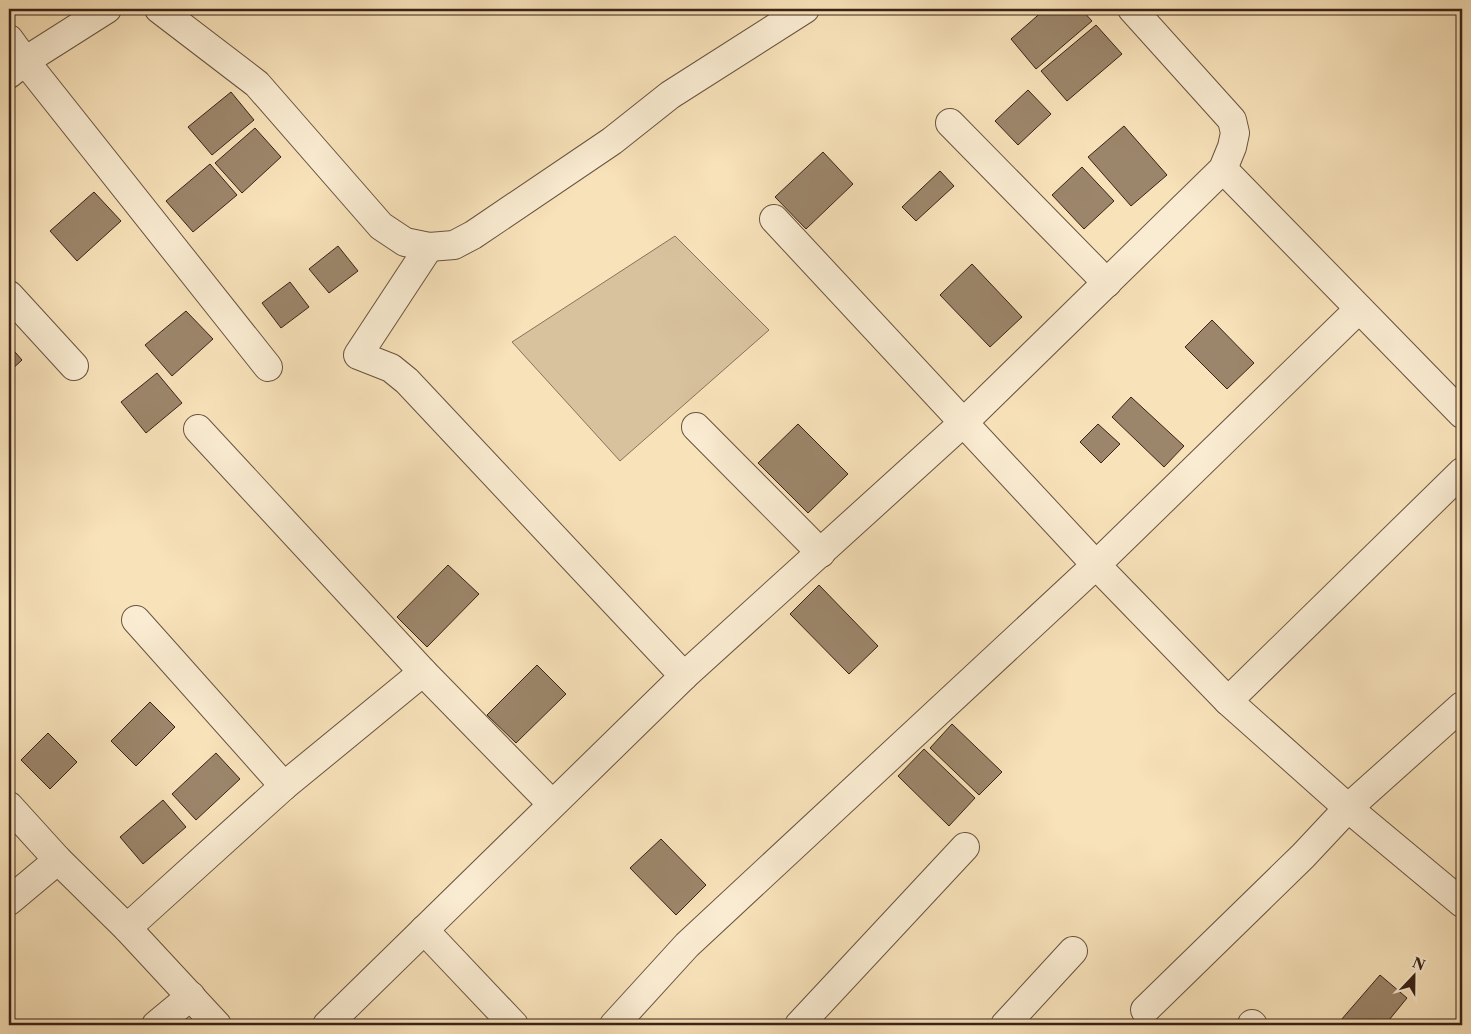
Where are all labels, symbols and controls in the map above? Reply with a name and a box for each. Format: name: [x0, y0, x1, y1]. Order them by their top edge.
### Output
north arrow: [1388, 952, 1438, 1002]
text: N: [1410, 953, 1428, 975]

